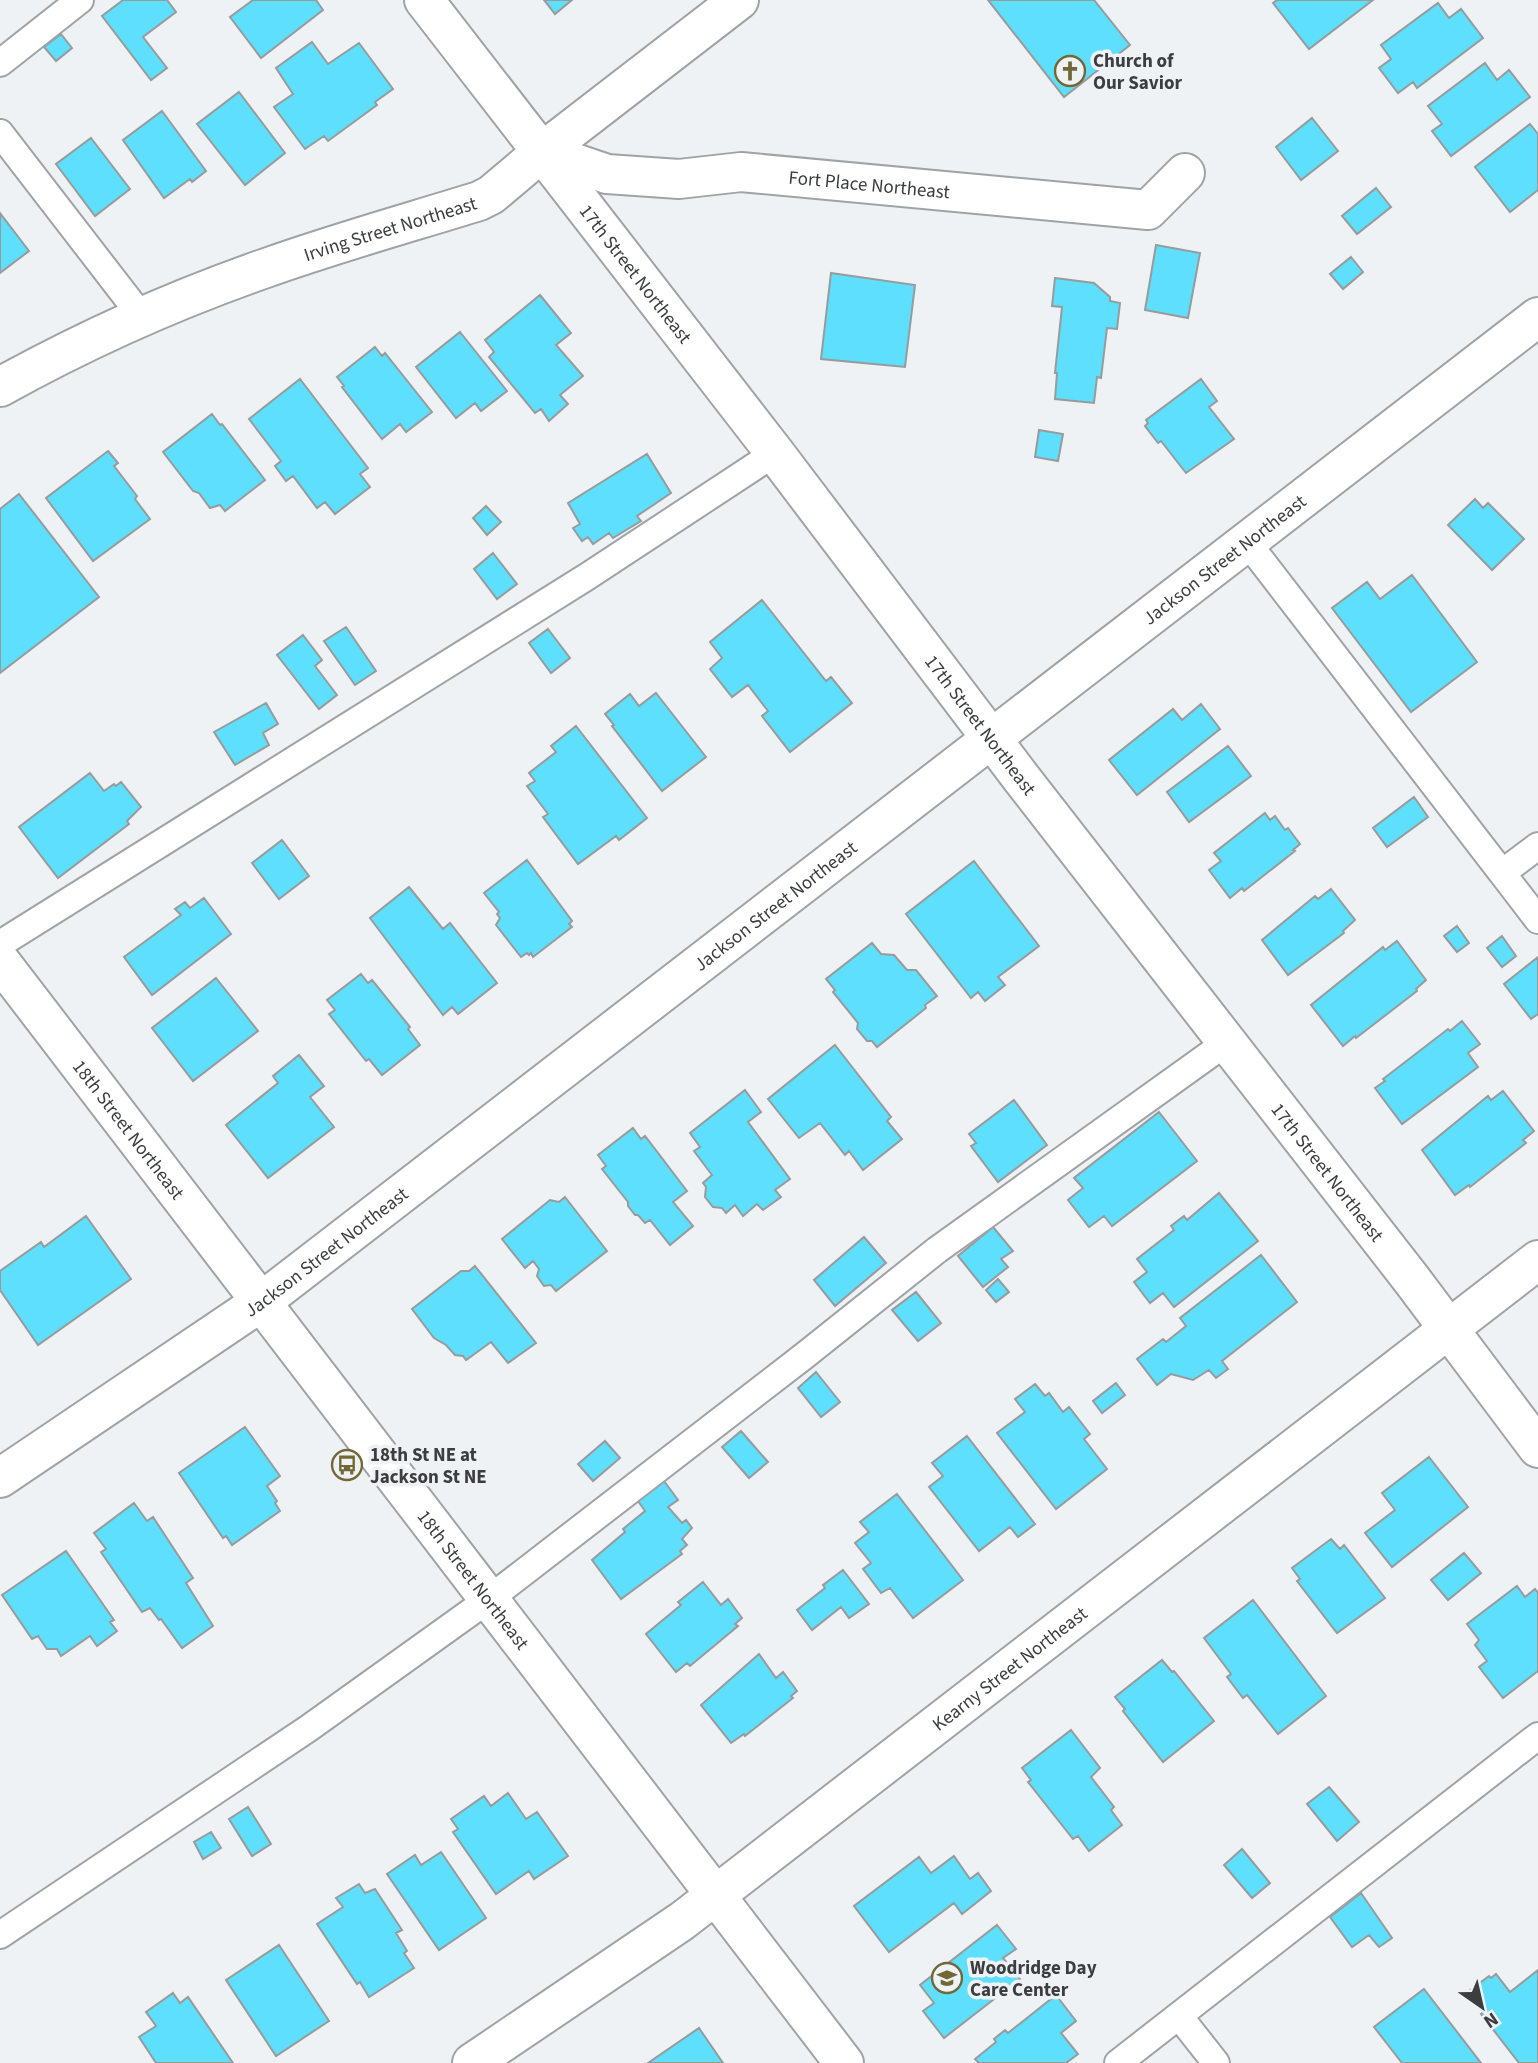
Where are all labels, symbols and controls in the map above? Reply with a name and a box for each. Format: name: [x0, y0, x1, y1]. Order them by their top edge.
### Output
place label: Church of Our Savior: [1093, 48, 1182, 97]
church icon: Church of Our Savior: [1053, 54, 1087, 88]
street label: Fort Place Northeast: [787, 165, 951, 206]
street label: Irving Street Northeast: [300, 190, 481, 269]
street label: 17th Street Northeast: [572, 199, 698, 350]
street label: Jackson Street Northeast: [1138, 488, 1313, 632]
street label: 17th Street Northeast: [918, 650, 1042, 802]
street label: Jackson Street Northeast: [689, 835, 864, 978]
street label: 18th Street Northeast: [65, 1055, 190, 1206]
street label: 17th Street Northeast: [1264, 1098, 1390, 1249]
street label: Jackson Street Northeast: [240, 1181, 415, 1324]
place label: 18th St NE at Jackson St NE: [370, 1442, 487, 1491]
bus stop icon: 18th St NE at Jackson St NE: [330, 1448, 364, 1482]
street label: 18th Street Northeast: [410, 1505, 535, 1656]
street label: Kearny Street Northeast: [927, 1601, 1094, 1738]
place label: Woodridge Day Care Center: [970, 1955, 1097, 2004]
school or university icon: Woodridge Day Care Center: [930, 1961, 964, 1995]
north arrow: [1447, 1972, 1517, 2042]
text: N: [1478, 2005, 1503, 2035]

